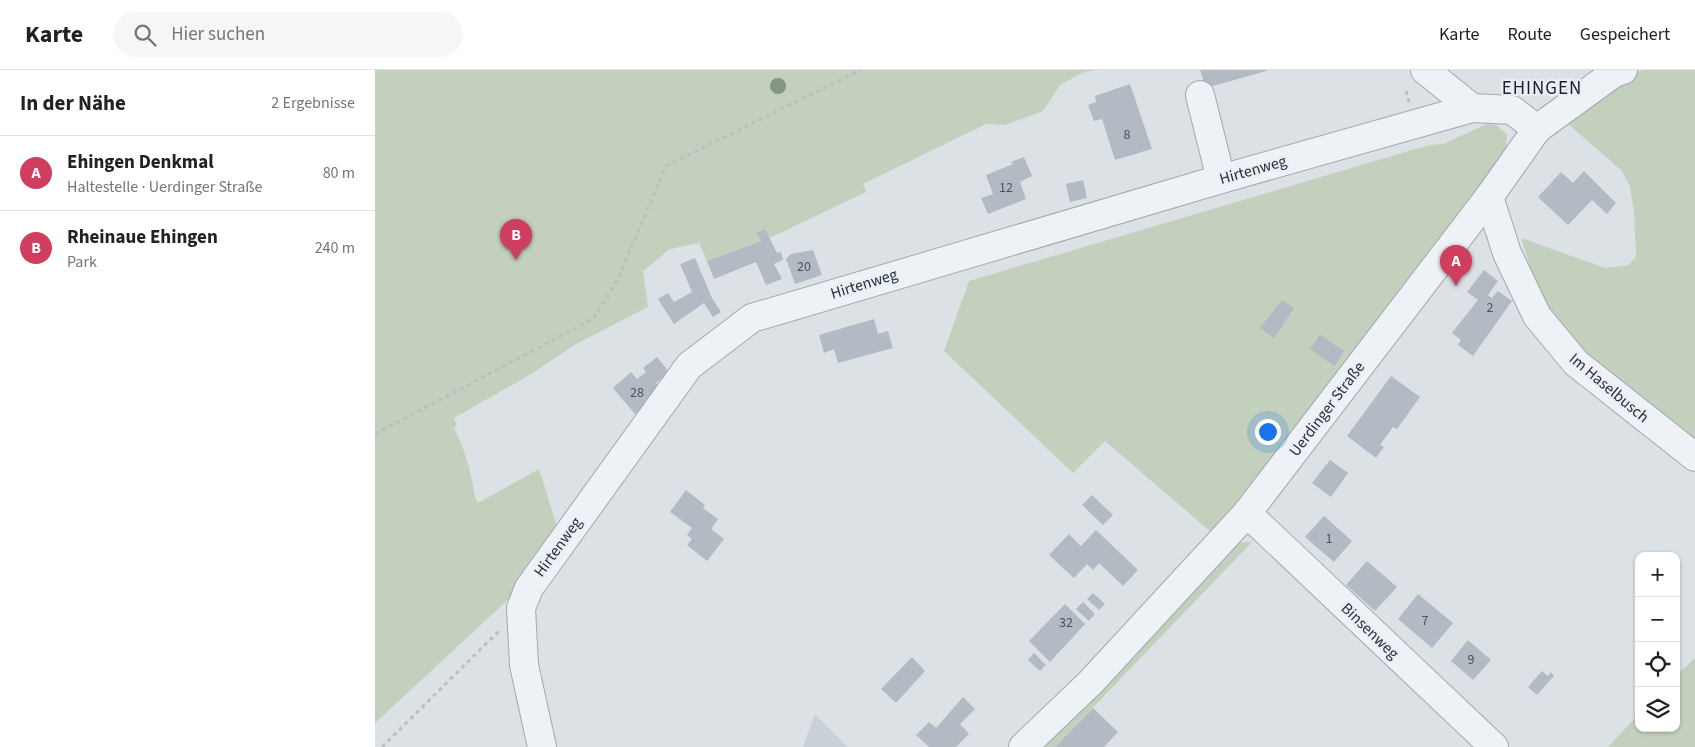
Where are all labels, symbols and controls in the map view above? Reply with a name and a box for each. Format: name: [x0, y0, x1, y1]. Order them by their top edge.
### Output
search box: [113, 12, 463, 57]
text: Karte: [25, 17, 83, 52]
icon: search: [131, 21, 159, 49]
text: Hier suchen: [171, 21, 265, 48]
text: Karte: [1439, 22, 1479, 47]
text: Route: [1507, 22, 1552, 47]
text: Gespeichert: [1580, 22, 1670, 47]
district label: EHINGEN: [1502, 75, 1582, 102]
text: In der Nähe: [20, 88, 126, 118]
text: 2 Ergebnisse: [271, 92, 355, 114]
house number: 8: [1124, 125, 1131, 145]
text: Ehingen Denkmal: [67, 149, 214, 176]
street label: Hirtenweg: [1217, 150, 1289, 190]
text: A: [31, 162, 41, 184]
text: 80 m: [323, 162, 355, 184]
text: Haltestelle · Uerdinger Straße: [67, 176, 262, 198]
house number: 12: [999, 178, 1013, 198]
pin: B: [500, 219, 532, 260]
text: Rheinaue Ehingen: [67, 224, 218, 251]
text: B: [31, 237, 41, 259]
text: 240 m: [315, 237, 355, 259]
pin: A: [1440, 245, 1472, 286]
text: Park: [67, 251, 97, 273]
house number: 20: [797, 257, 811, 277]
street label: Hirtenweg: [828, 263, 900, 305]
house number: 2: [1487, 298, 1494, 318]
street label: Im Haselbusch: [1564, 348, 1654, 428]
street label: Uerdinger Straße: [1284, 357, 1370, 461]
house number: 28: [630, 383, 644, 403]
your location: [1255, 419, 1281, 445]
street label: Hirtenweg: [529, 513, 587, 581]
house number: 1: [1326, 529, 1333, 549]
map controls: [1635, 552, 1680, 732]
button: +: [1635, 552, 1680, 597]
button: −: [1635, 597, 1680, 642]
street label: Binsenweg: [1336, 598, 1404, 664]
house number: 7: [1422, 611, 1429, 631]
house number: 32: [1059, 613, 1073, 633]
button: locate: [1635, 642, 1680, 687]
house number: 9: [1468, 650, 1475, 670]
button: layers: [1635, 687, 1680, 732]

